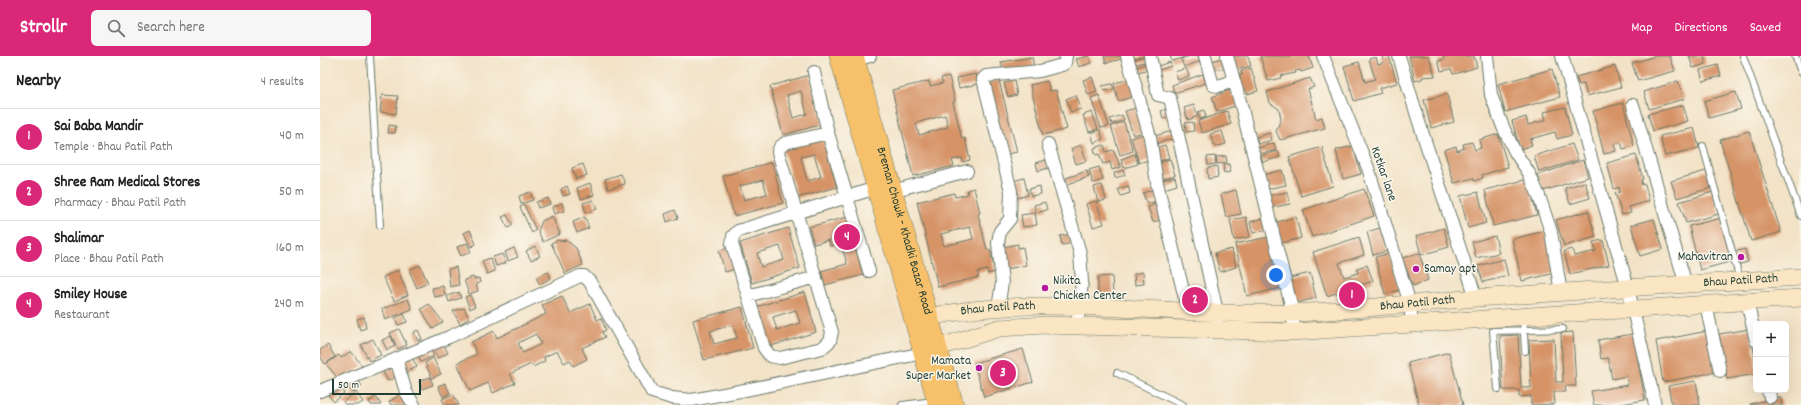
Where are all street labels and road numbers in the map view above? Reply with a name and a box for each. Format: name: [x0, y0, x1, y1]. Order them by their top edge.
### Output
street label: Kotkar lane: [1365, 144, 1401, 204]
street label: Breman Chowk - Khadki Bazar Road: [871, 145, 937, 317]
street label: Bhau Patil Path: [1703, 269, 1779, 293]
street label: Bhau Patil Path: [1379, 290, 1456, 316]
street label: Bhau Patil Path: [959, 297, 1036, 321]

